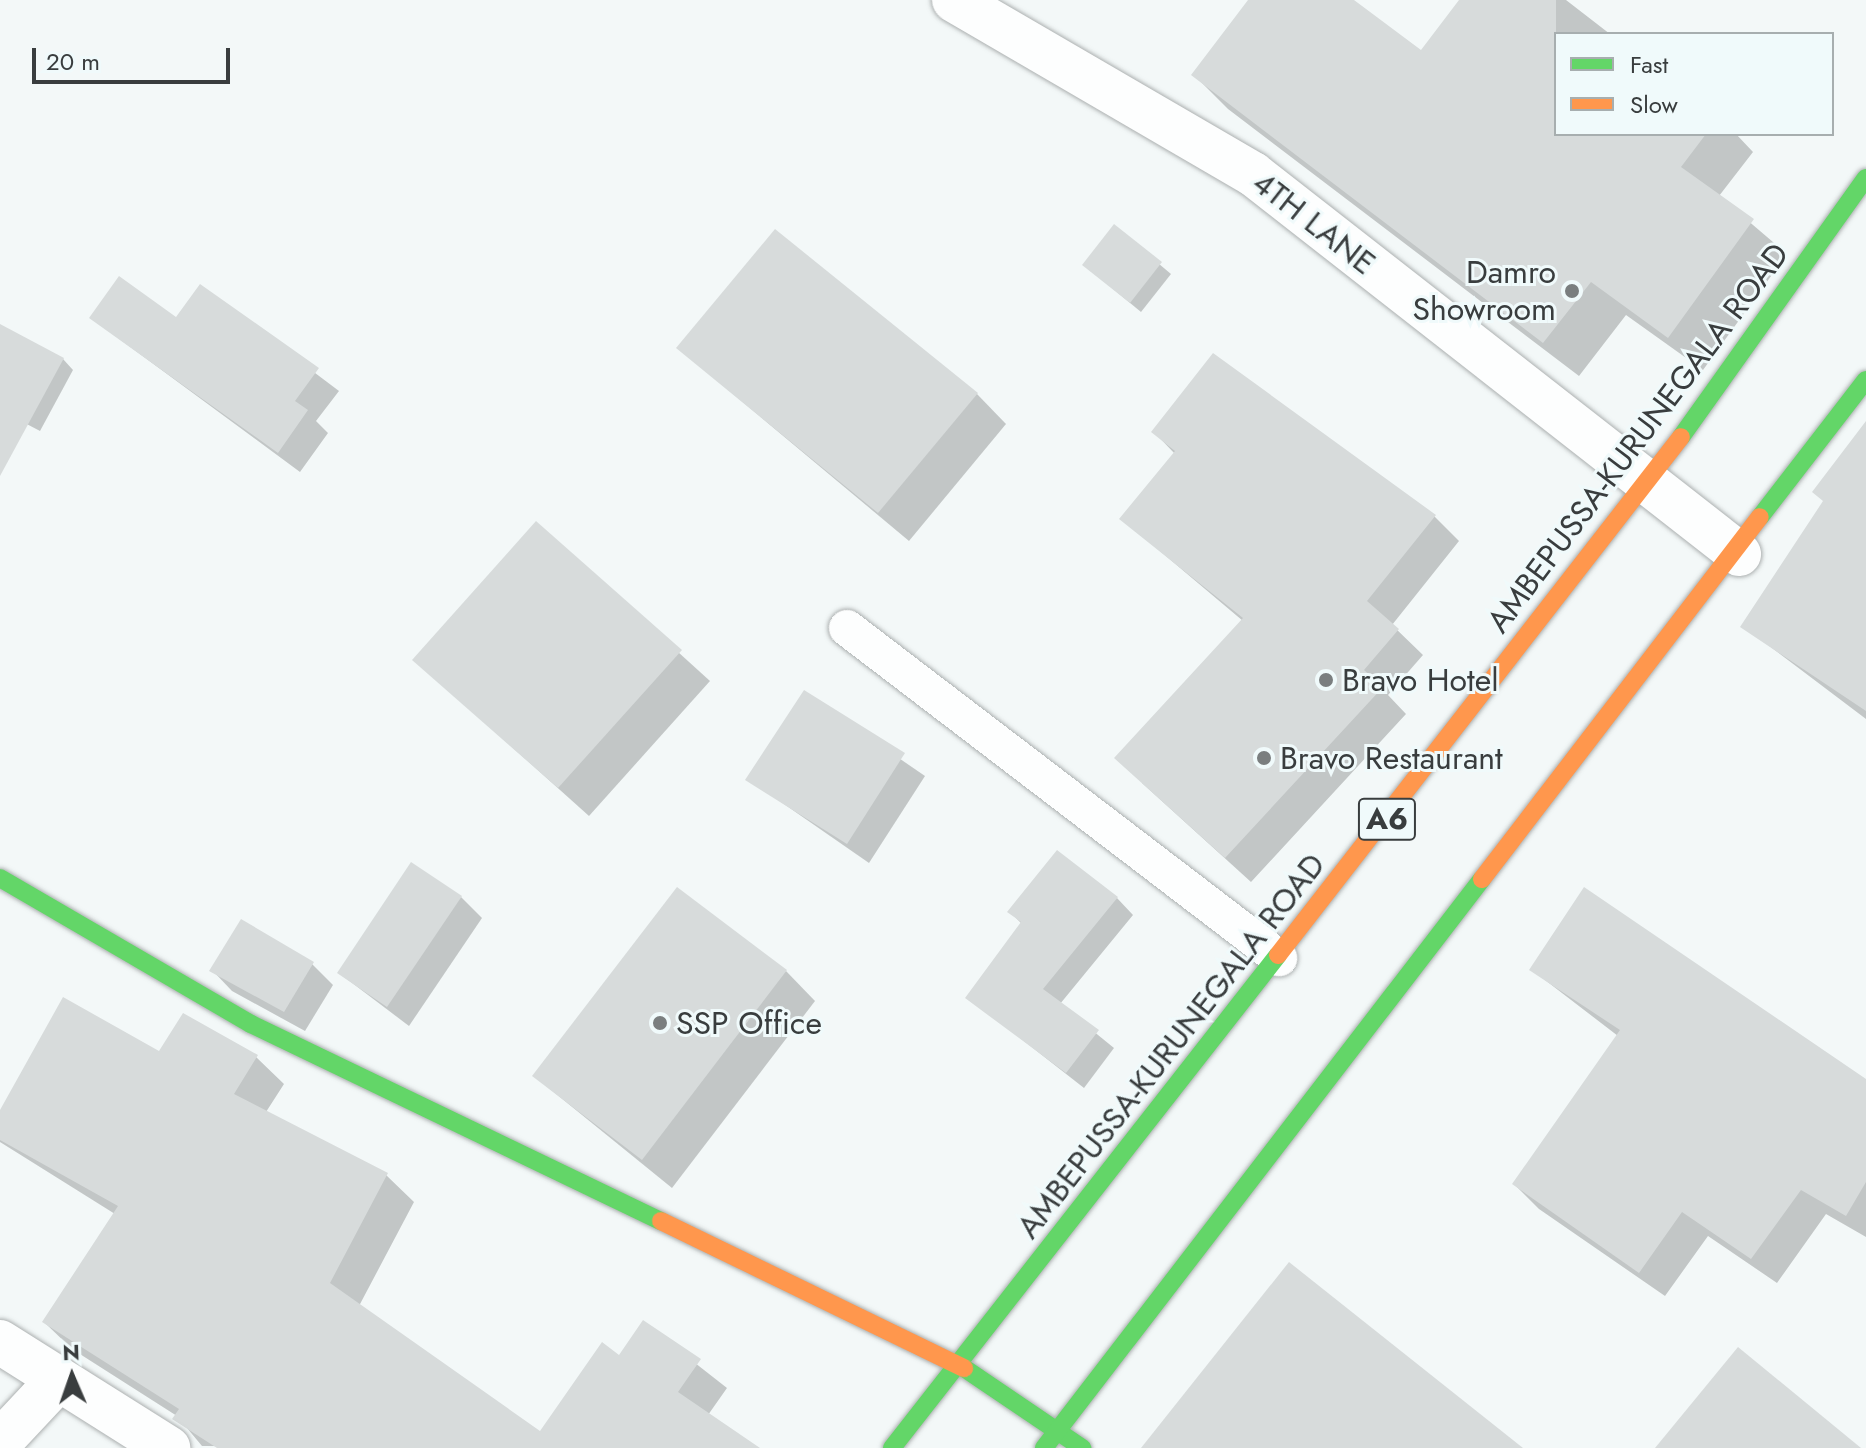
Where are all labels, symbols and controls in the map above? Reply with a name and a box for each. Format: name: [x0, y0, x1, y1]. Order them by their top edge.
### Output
scale bar: [36, 32, 234, 82]
legend: [1554, 32, 1834, 136]
text: 20 m: [46, 44, 100, 79]
text: Fast: [1630, 47, 1668, 82]
text: Slow: [1630, 87, 1678, 122]
street label: 4TH LANE: [1245, 163, 1383, 283]
street label: AMBEPUSSA-KURUNEGALA ROAD: [1479, 236, 1797, 640]
place label: Damro Showroom: [1413, 254, 1556, 329]
marker: Damro Showroom: [1563, 282, 1581, 300]
place label: Bravo Hotel: [1342, 661, 1499, 699]
marker: Bravo Hotel: [1317, 671, 1335, 689]
place label: Bravo Restaurant: [1280, 739, 1503, 777]
marker: Bravo Restaurant: [1255, 749, 1273, 767]
road number: A6: [1357, 793, 1417, 845]
street label: AMBEPUSSA-KURUNEGALA ROAD: [1009, 846, 1333, 1246]
place label: SSP Office: [676, 1004, 822, 1042]
marker: SSP Office: [651, 1014, 669, 1032]
north arrow: [32, 1336, 112, 1416]
text: N: [62, 1336, 80, 1368]

